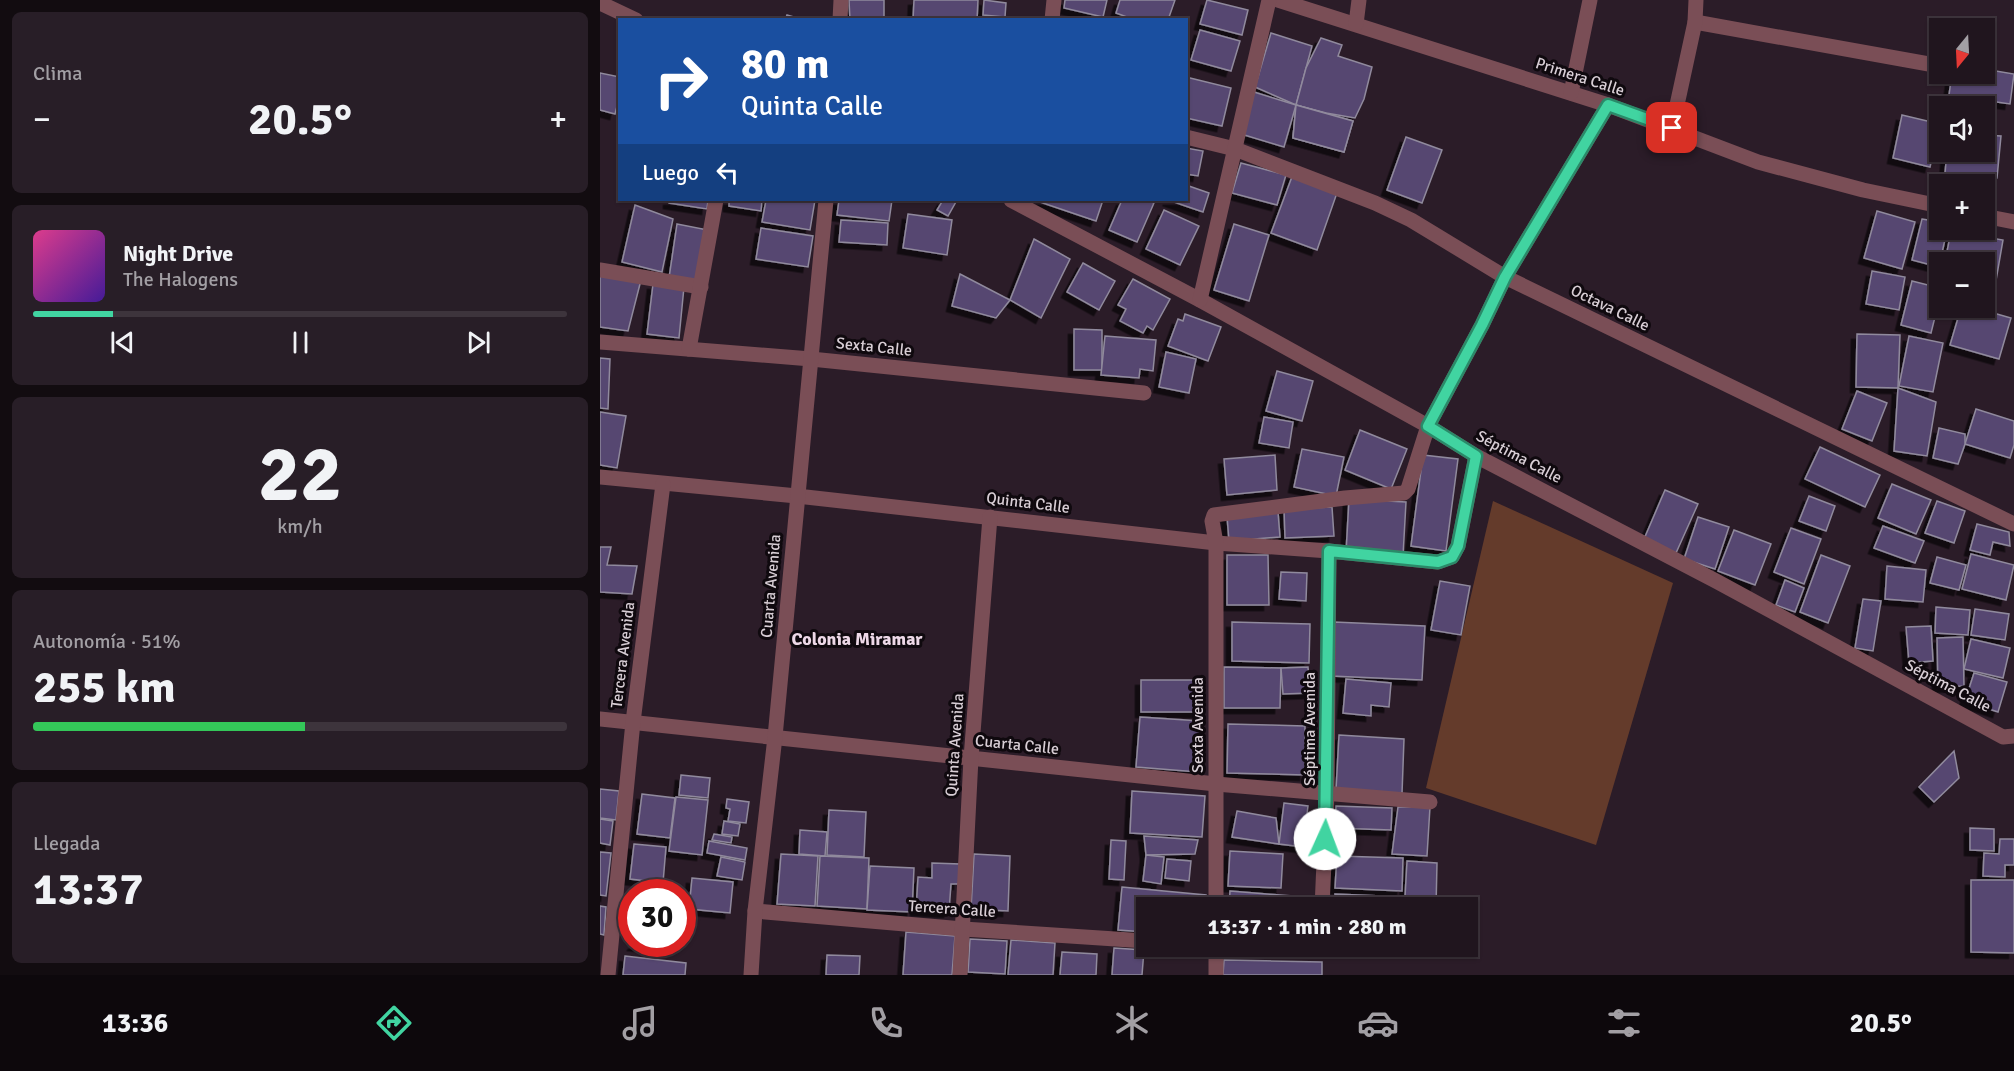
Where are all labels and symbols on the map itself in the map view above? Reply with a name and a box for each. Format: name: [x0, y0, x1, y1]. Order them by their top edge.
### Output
north arrow: [1929, 18, 1995, 84]
street label: Primera Calle: [1533, 53, 1627, 101]
pin: [1646, 102, 1697, 153]
street label: Octava Calle: [1567, 280, 1653, 336]
street label: Sexta Calle: [835, 333, 913, 361]
street label: Séptima Calle: [1473, 426, 1565, 488]
street label: Quinta Calle: [985, 488, 1071, 518]
street label: Cuarta Avenida: [756, 533, 786, 639]
street label: Tercera Avenida: [607, 601, 639, 709]
district label: Colonia Miramar: [791, 628, 923, 650]
street label: Séptima Calle: [1902, 655, 1994, 717]
street label: Séptima Avenida: [1300, 672, 1320, 786]
street label: Sexta Avenida: [1188, 677, 1208, 773]
street label: Quinta Avenida: [941, 693, 969, 797]
street label: Cuarta Calle: [974, 731, 1060, 759]
position arrow: [1293, 807, 1357, 871]
speed limit sign: 30: [618, 879, 696, 957]
street label: Tercera Calle: [908, 896, 996, 922]

